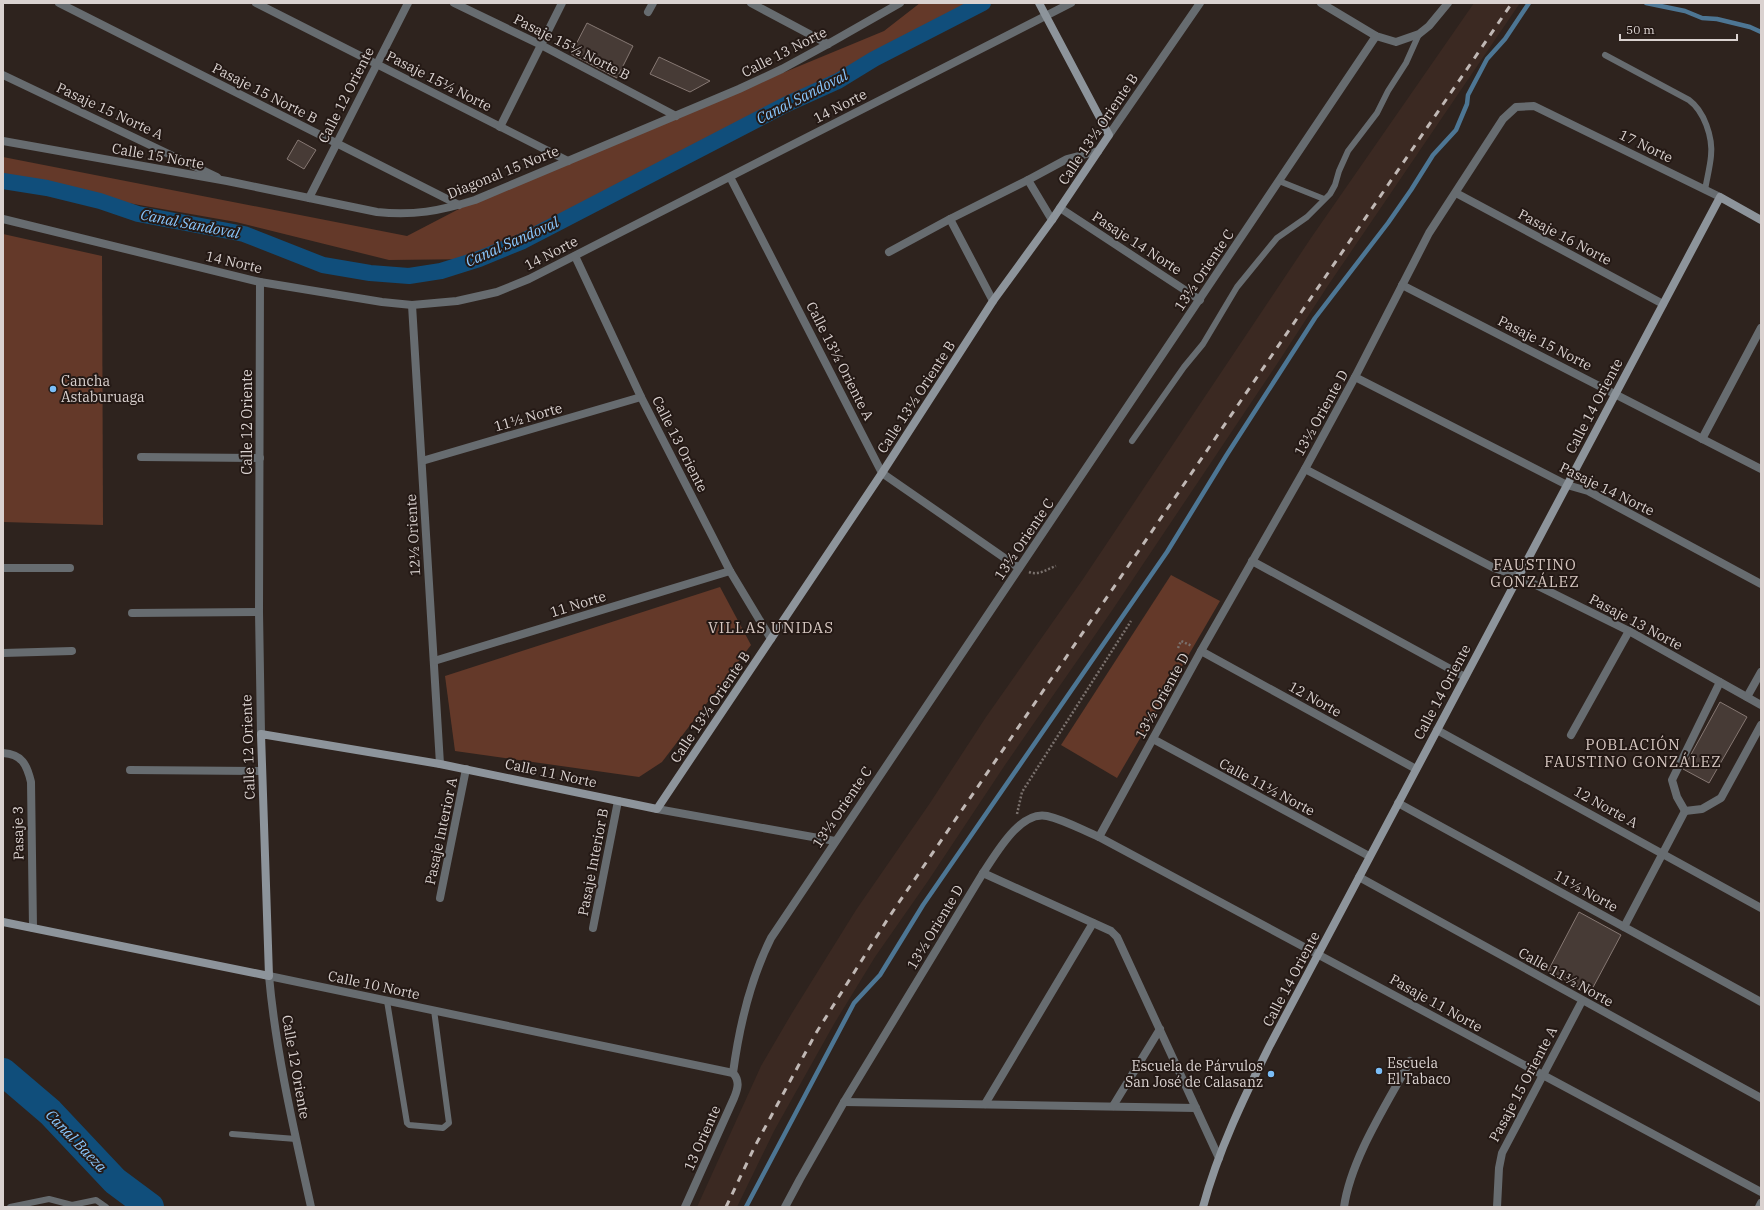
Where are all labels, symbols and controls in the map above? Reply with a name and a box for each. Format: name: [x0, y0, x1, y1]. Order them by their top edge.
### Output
street label: Pasaje 15½ Norte B: [511, 10, 633, 84]
scale bar: [1620, 16, 1737, 42]
text: 50 m: [1626, 22, 1655, 37]
street label: Calle 13 Norte: [738, 23, 830, 81]
street label: Calle 12 Oriente: [314, 44, 378, 146]
street label: Pasaje 15½ Norte: [383, 47, 495, 115]
street label: Pasaje 15 Norte B: [209, 59, 321, 127]
water label: Canal Sandoval: [753, 65, 852, 128]
street label: Calle 13½ Oriente B: [1054, 70, 1142, 188]
street label: Pasaje 15 Norte A: [54, 78, 167, 144]
street label: 14 Norte: [810, 85, 870, 127]
street label: 17 Norte: [1616, 125, 1676, 167]
street label: Calle 15 Norte: [110, 139, 206, 173]
street label: Diagonal 15 Norte: [445, 141, 561, 203]
water label: Canal Sandoval: [139, 205, 242, 243]
street label: Pasaje 16 Norte: [1515, 205, 1615, 269]
street label: Pasaje 14 Norte: [1089, 207, 1185, 279]
water label: Canal Sandoval: [462, 212, 562, 271]
street label: 13½ Oriente C: [1170, 226, 1238, 314]
street label: 14 Norte: [521, 232, 581, 274]
street label: 14 Norte: [204, 247, 264, 277]
street label: Calle 13½ Oriente A: [802, 299, 878, 424]
street label: Pasaje 15 Norte: [1495, 312, 1595, 374]
street label: Calle 13½ Oriente B: [873, 337, 959, 457]
street label: Calle 14 Oriente: [1561, 355, 1627, 457]
street label: 13½ Oriente D: [1290, 367, 1352, 459]
street label: Calle 12 Oriente: [238, 369, 256, 475]
place label: Cancha Astaburuaga: [61, 372, 145, 406]
marker: Cancha Astaburuaga: [48, 384, 58, 394]
street label: Calle 13 Oriente: [648, 393, 712, 495]
street label: 11½ Norte: [492, 399, 564, 435]
street label: Pasaje 14 Norte: [1557, 458, 1657, 520]
street label: 12½ Oriente: [402, 493, 424, 577]
street label: 13½ Oriente C: [990, 495, 1058, 583]
district label: FAUSTINO GONZÁLEZ: [1490, 555, 1580, 591]
street label: 11 Norte: [548, 587, 608, 621]
street label: Pasaje 13 Norte: [1586, 590, 1686, 654]
district label: VILLAS UNIDAS: [708, 618, 834, 637]
street label: Calle 14 Oriente: [1409, 641, 1475, 743]
street label: Calle 13½ Oriente B: [666, 648, 754, 766]
street label: 13½ Oriente D: [1131, 650, 1193, 742]
street label: 12 Norte: [1285, 677, 1345, 721]
street label: Calle 12 Oriente: [237, 694, 259, 800]
district label: POBLACIÓN FAUSTINO GONZÁLEZ: [1544, 735, 1722, 771]
street label: Calle 11 Norte: [503, 754, 599, 792]
street label: Calle 11½ Norte: [1216, 754, 1318, 820]
street label: 13½ Oriente C: [808, 763, 876, 851]
street label: Pasaje Interior A: [421, 775, 461, 886]
street label: 12 Norte A: [1571, 782, 1641, 832]
street label: Pasaje 3: [9, 806, 27, 860]
street label: Pasaje Interior B: [574, 807, 612, 917]
street label: 11½ Norte: [1551, 866, 1621, 916]
street label: 13½ Oriente D: [903, 881, 967, 973]
street label: Calle 14 Oriente: [1258, 928, 1324, 1030]
street label: Calle 11½ Norte: [1515, 943, 1617, 1011]
street label: Calle 10 Norte: [326, 966, 422, 1004]
street label: Pasaje 11 Norte: [1386, 970, 1486, 1036]
street label: Calle 12 Oriente: [278, 1014, 314, 1120]
street label: Pasaje 15 Oriente A: [1485, 1023, 1561, 1145]
place label: Escuela El Tabaco: [1387, 1054, 1451, 1088]
place label: Escuela de Párvulos San José de Calasanz: [1125, 1057, 1263, 1091]
marker: Escuela El Tabaco: [1374, 1066, 1384, 1076]
marker: Escuela de Párvulos San José de Calasanz: [1266, 1069, 1276, 1079]
street label: 13 Oriente: [680, 1103, 724, 1173]
water label: Canal Baeza: [42, 1105, 111, 1177]

